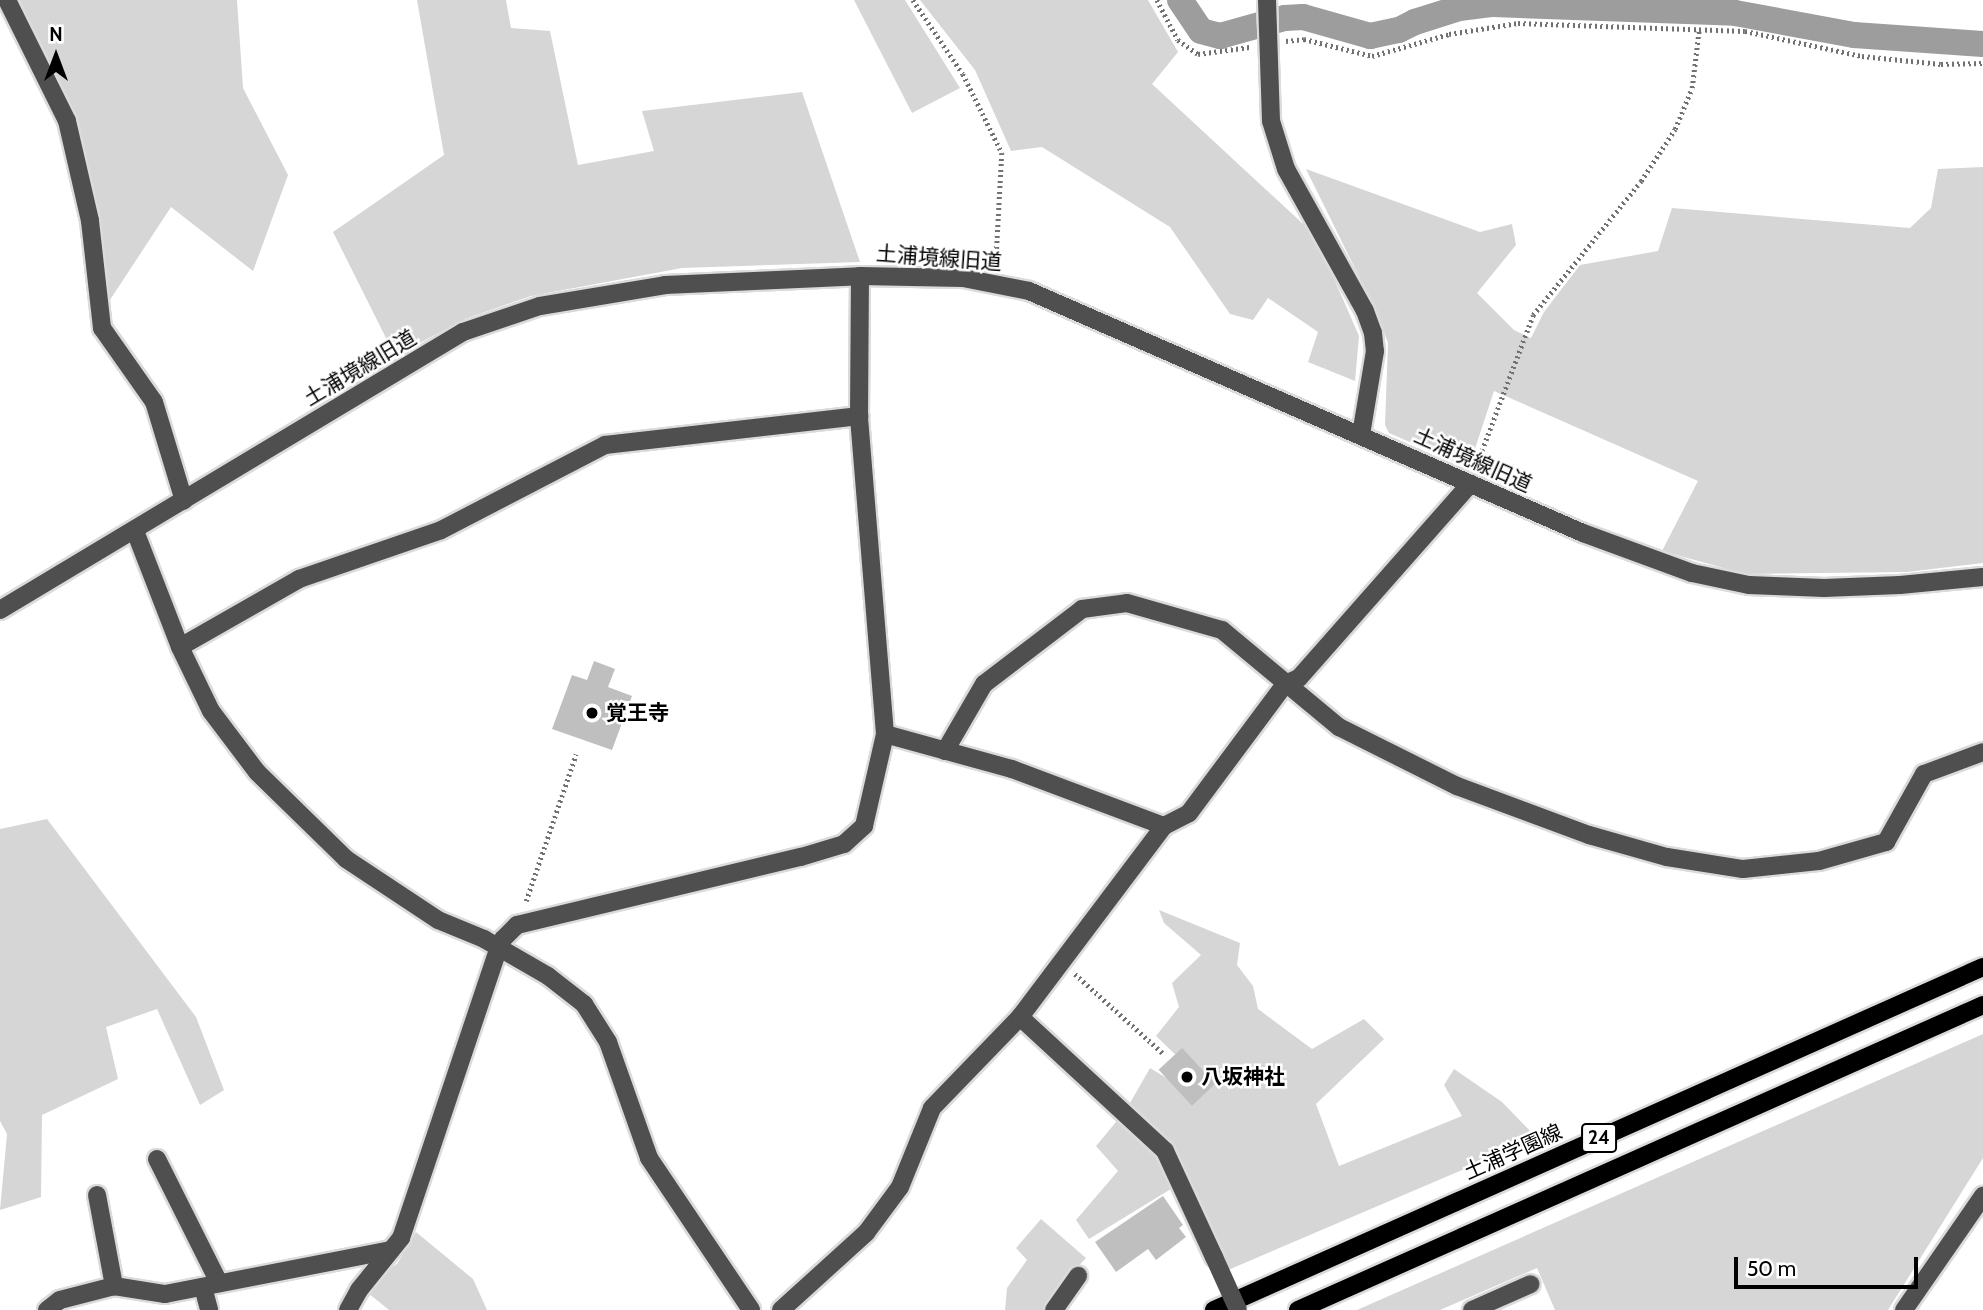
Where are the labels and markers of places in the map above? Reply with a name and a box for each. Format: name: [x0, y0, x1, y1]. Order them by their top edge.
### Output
place label: 覚王寺: [606, 700, 669, 726]
marker: 覚王寺: [584, 705, 600, 721]
place label: 八坂神社: [1201, 1064, 1285, 1090]
marker: 八坂神社: [1179, 1069, 1195, 1085]

